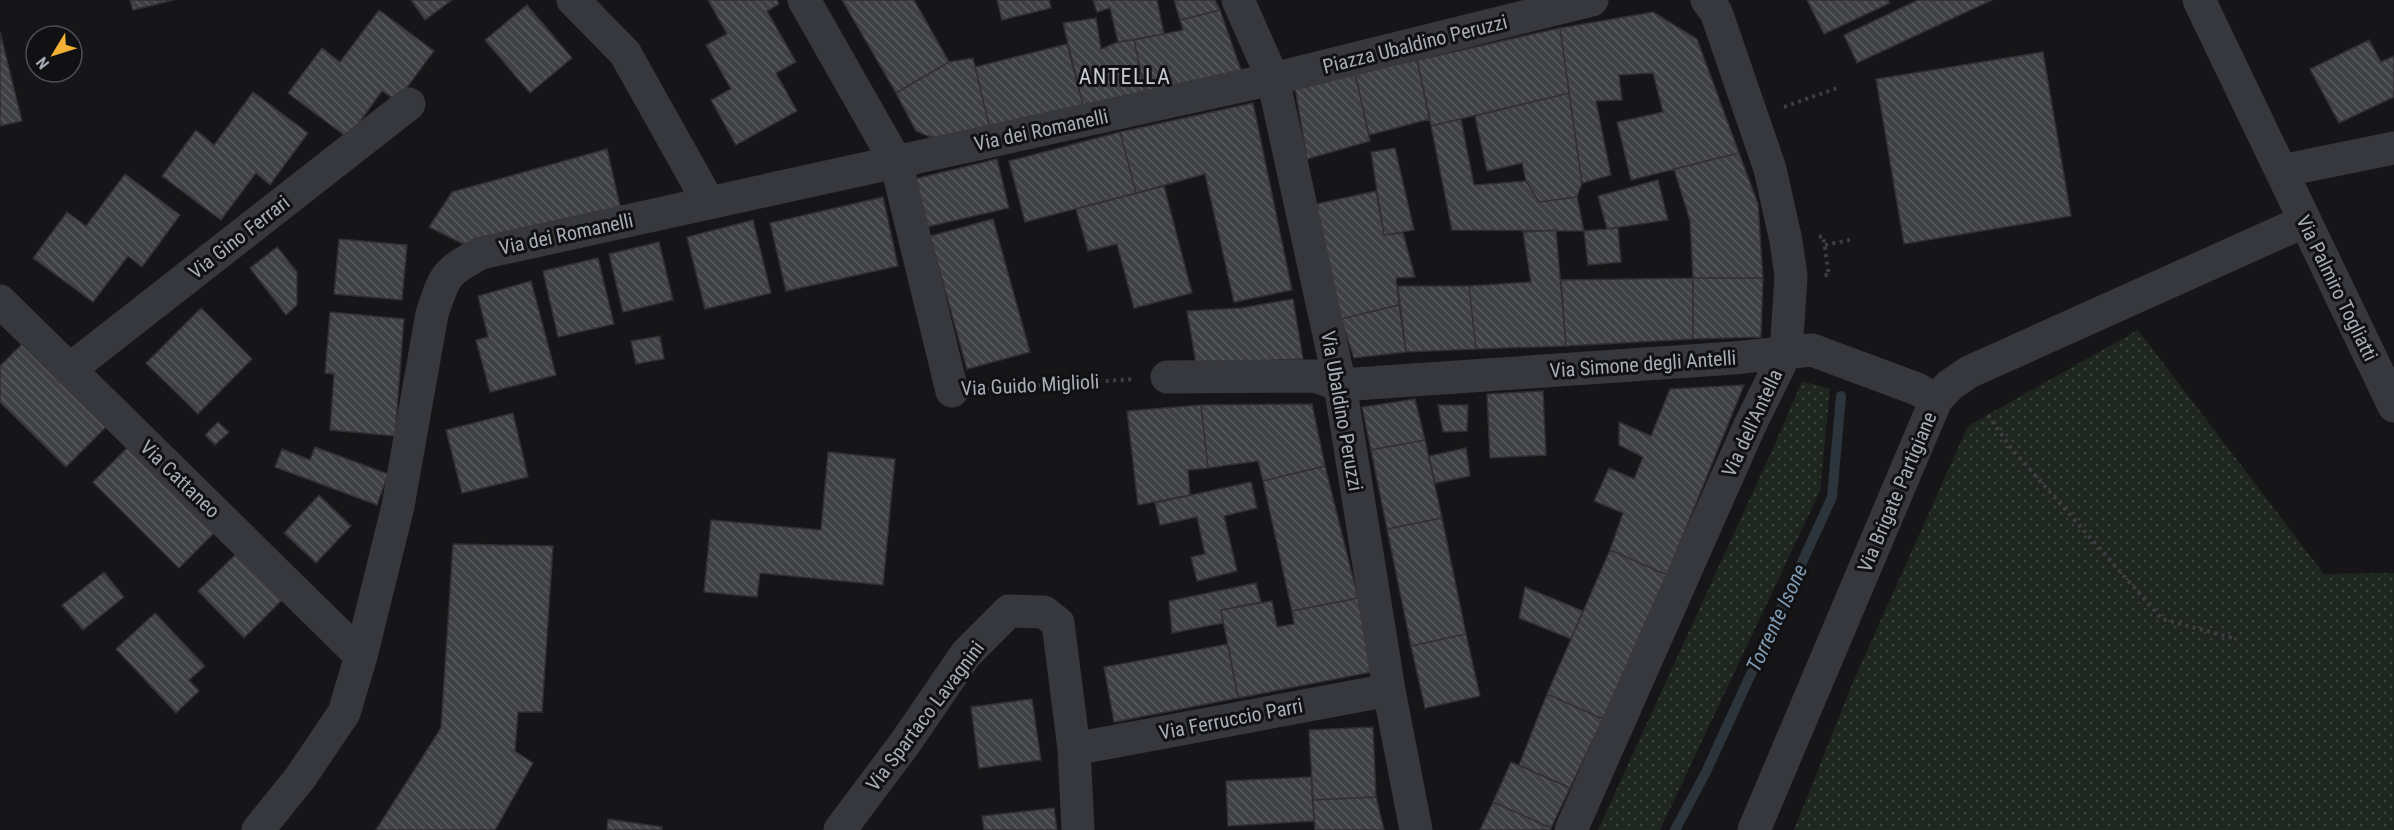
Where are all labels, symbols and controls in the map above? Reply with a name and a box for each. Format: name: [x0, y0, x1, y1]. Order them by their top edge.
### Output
street label: Piazza Ubaldino Peruzzi: [1320, 9, 1510, 79]
north arrow: [24, 24, 84, 84]
text: N: [32, 53, 53, 73]
district label: ANTELLA: [1079, 64, 1171, 89]
street label: Via dei Romanelli: [972, 104, 1110, 156]
street label: Via Gino Ferrari: [184, 190, 294, 284]
street label: Via dei Romanelli: [497, 208, 635, 260]
street label: Via Palmiro Togliatti: [2291, 211, 2383, 365]
street label: Via Ubaldino Peruzzi: [1316, 329, 1368, 493]
street label: Via Simone degli Antelli: [1549, 346, 1737, 382]
street label: Via dell'Antella: [1717, 365, 1787, 481]
street label: Via Guido Miglioli: [960, 369, 1100, 401]
street label: Via Brigate Partigiane: [1852, 408, 1942, 576]
street label: Via Cattaneo: [135, 435, 225, 523]
water label: Torrente Isone: [1742, 560, 1812, 676]
street label: Via Spartaco Lavagnini: [861, 636, 989, 796]
street label: Via Ferruccio Parri: [1157, 693, 1305, 745]

